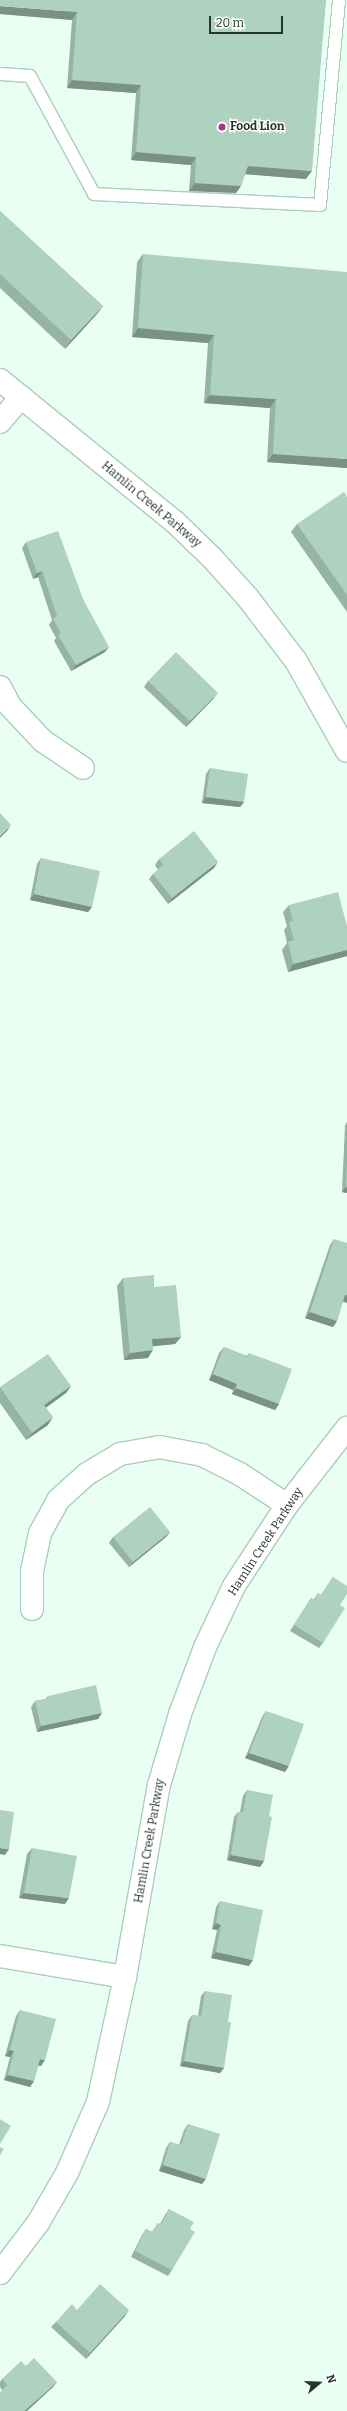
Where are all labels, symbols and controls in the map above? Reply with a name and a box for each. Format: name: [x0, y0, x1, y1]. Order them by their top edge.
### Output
scale bar: [211, 8, 285, 34]
text: 20 m: [216, 16, 244, 30]
place label: Food Lion: [230, 120, 285, 134]
marker: Food Lion: [217, 122, 227, 132]
street label: Hamlin Creek Parkway: [98, 459, 204, 551]
street label: Hamlin Creek Parkway: [226, 1485, 306, 1599]
street label: Hamlin Creek Parkway: [132, 1778, 168, 1904]
north arrow: [299, 2363, 339, 2403]
text: N: [323, 2373, 338, 2385]

